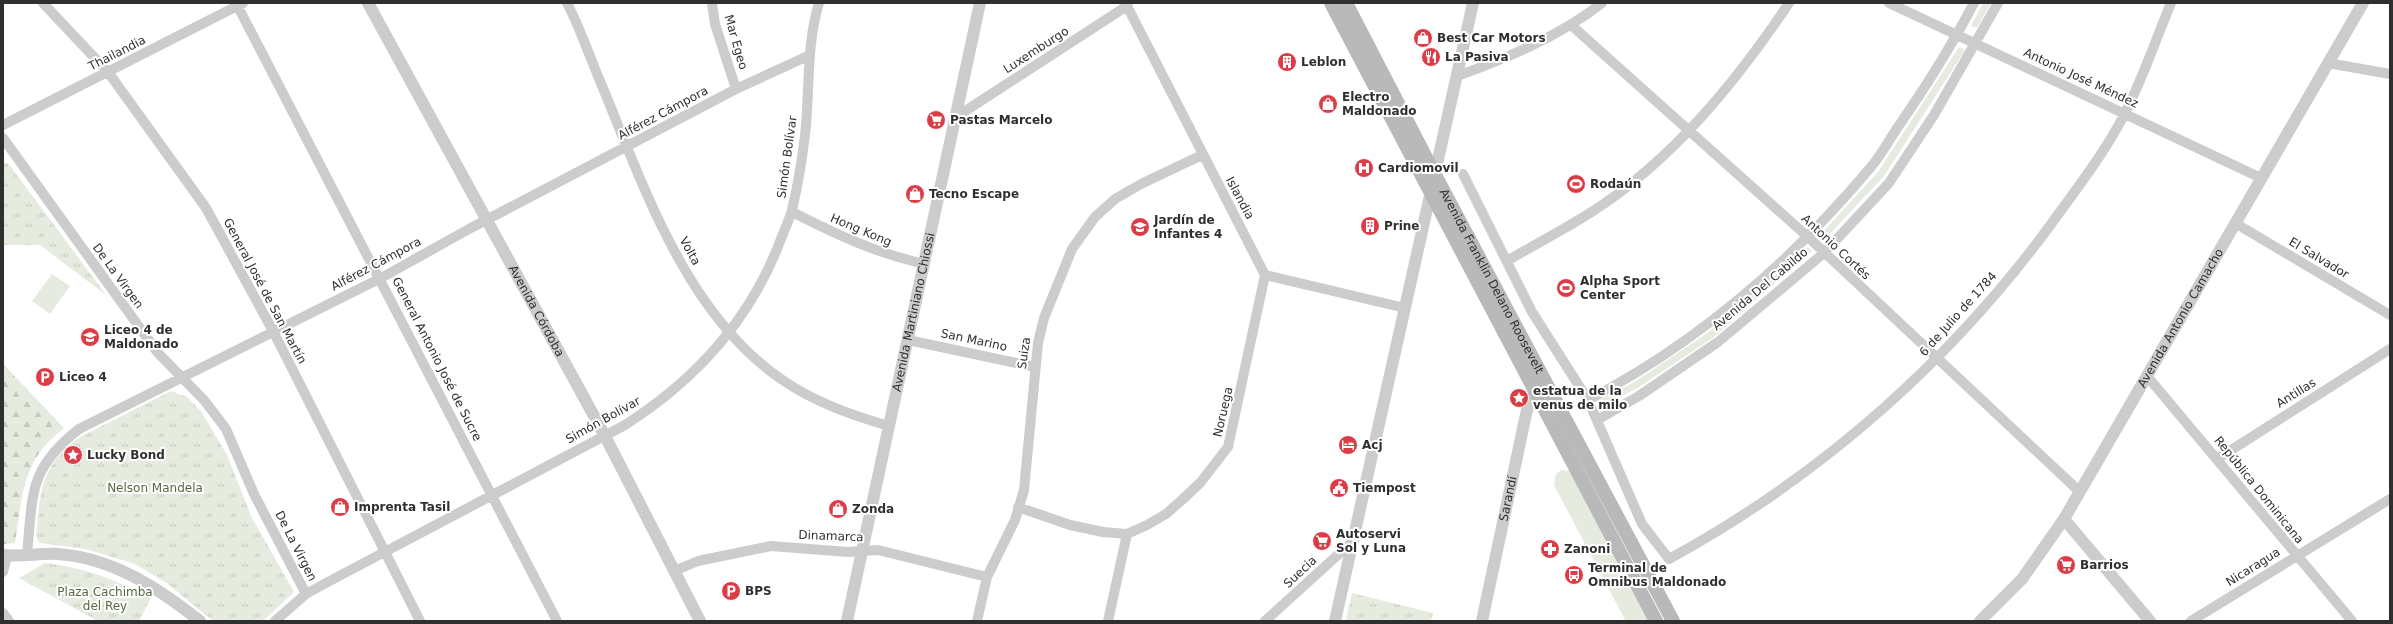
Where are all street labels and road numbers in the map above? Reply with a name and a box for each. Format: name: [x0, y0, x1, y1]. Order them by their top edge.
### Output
street label: Mar Egeo: [721, 13, 751, 71]
street label: Luxemburgo: [1001, 24, 1071, 76]
street label: Thailandia: [85, 33, 148, 74]
street label: Antonio José Méndez: [2021, 45, 2141, 111]
street label: Alférez Cámpora: [616, 83, 710, 143]
street label: Simón Bolívar: [774, 115, 800, 199]
street label: Islandia: [1223, 174, 1257, 222]
street label: Avenida Franklin Delano Roosevelt: [1437, 186, 1547, 376]
street label: Hong Kong: [828, 211, 894, 249]
street label: Antonio Cortés: [1799, 212, 1873, 282]
street label: General José de San Martín: [221, 216, 309, 366]
street label: Avenida Martiniano Chiossi: [890, 231, 937, 393]
street label: Alférez Cámpora: [329, 234, 423, 294]
street label: Volta: [677, 234, 703, 268]
street label: El Salvador: [2287, 235, 2352, 281]
street label: De La Virgen: [90, 241, 146, 311]
street label: Avenida Del Cabildo: [1709, 245, 1811, 333]
street label: Avenida Antonio Camacho: [2135, 246, 2226, 390]
street label: Avenida Córdoba: [506, 263, 567, 359]
street label: 6 de Julio de 1784: [1916, 269, 2000, 359]
street label: General Antonio José de Sucre: [389, 275, 485, 443]
street label: San Marino: [940, 326, 1008, 354]
street label: Suiza: [1015, 336, 1033, 370]
street label: Antillas: [2274, 375, 2318, 411]
street label: Noruega: [1210, 385, 1236, 439]
street label: Simón Bolívar: [563, 394, 643, 446]
street label: República Dominicana: [2211, 434, 2307, 546]
street label: Sarandí: [1496, 474, 1520, 523]
street label: De La Virgen: [272, 509, 320, 583]
street label: Dinamarca: [798, 528, 864, 544]
street label: Nicaragua: [2223, 545, 2283, 589]
street label: Suecia: [1281, 553, 1319, 591]

